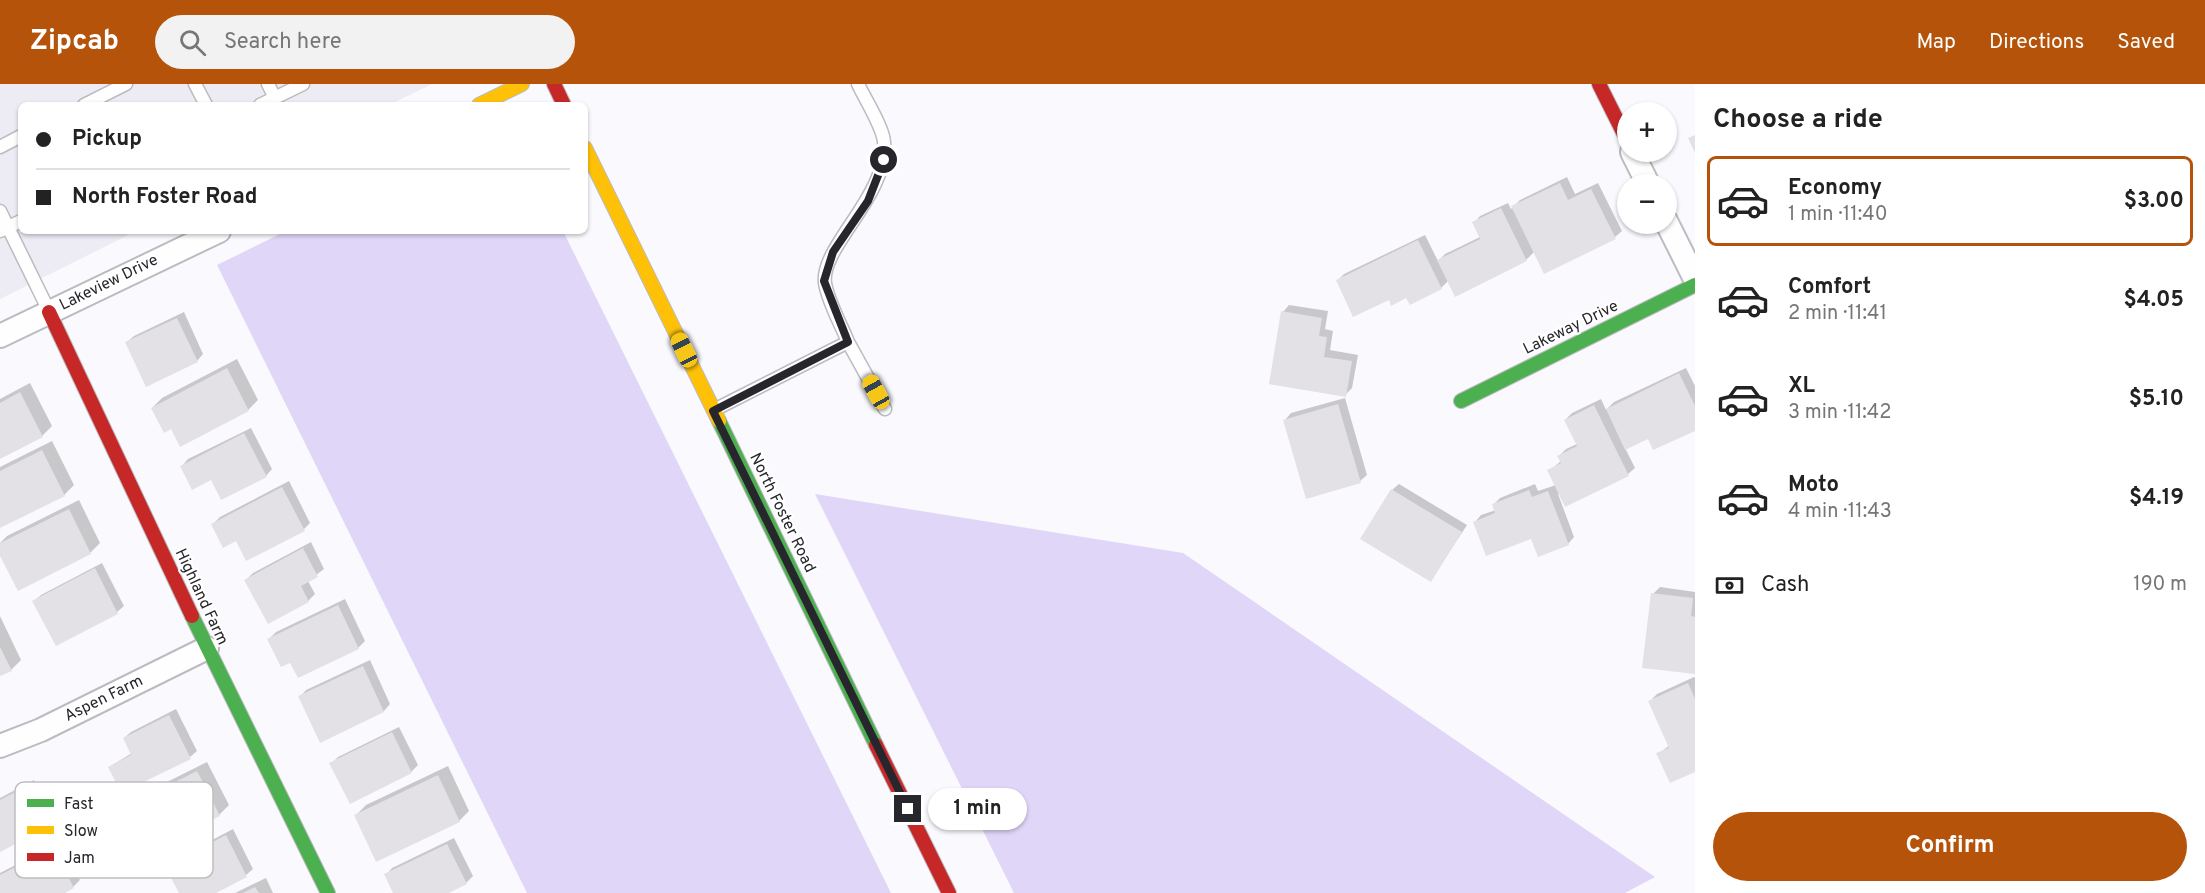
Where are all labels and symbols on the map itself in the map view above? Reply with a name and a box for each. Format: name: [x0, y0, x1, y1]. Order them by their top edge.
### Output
route start: [870, 146, 897, 173]
street label: Lakeview Drive: [56, 250, 162, 316]
street label: Lakeway Drive: [1520, 296, 1622, 360]
car: [668, 330, 700, 370]
car: [859, 372, 893, 412]
street label: North Foster Road: [744, 450, 820, 576]
street label: Highland Farm: [170, 546, 232, 648]
street label: Aspen Farm: [61, 671, 147, 727]
legend: [15, 782, 213, 878]
callout: 1 min: [929, 788, 1028, 830]
text: Fast: [64, 795, 94, 815]
route end: [894, 795, 921, 822]
text: Slow: [64, 822, 98, 842]
text: Jam: [64, 849, 95, 869]

